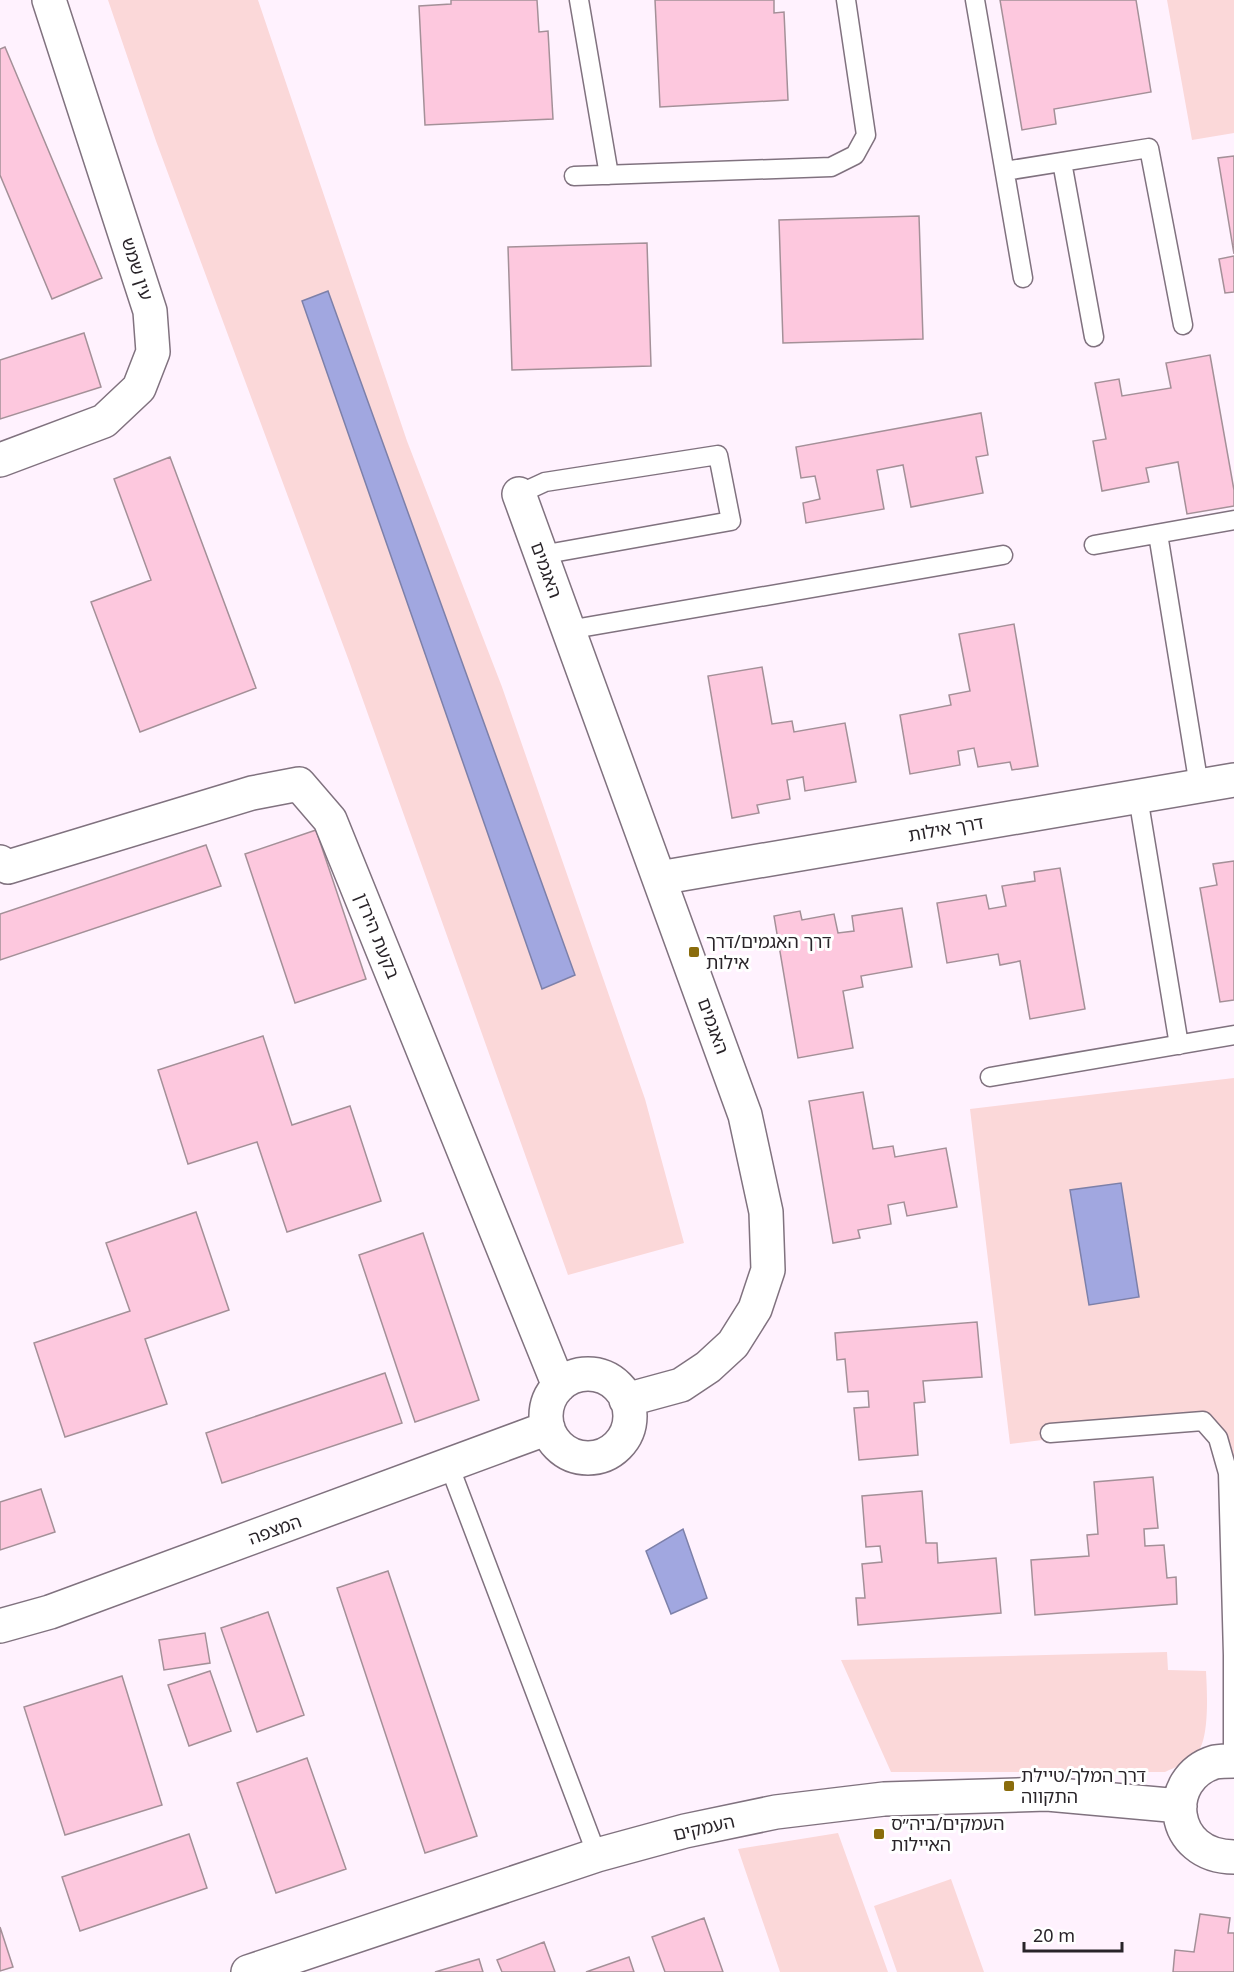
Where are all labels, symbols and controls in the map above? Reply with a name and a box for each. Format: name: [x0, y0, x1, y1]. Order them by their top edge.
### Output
street label: עין שמש: [117, 234, 159, 303]
street label: האגמים: [526, 538, 568, 601]
street label: דרך אילות: [906, 810, 986, 846]
street label: בקעת הירדן: [350, 889, 406, 982]
place label: דרך האגמים/דרך אילות: [706, 929, 832, 974]
marker: דרך האגמים/דרך אילות: [687, 945, 701, 959]
street label: האגמים: [693, 994, 735, 1057]
street label: המצפה: [245, 1508, 305, 1550]
place label: דרך המלך/טיילת התקווה: [1021, 1763, 1146, 1808]
marker: דרך המלך/טיילת התקווה: [1002, 1779, 1016, 1793]
street label: העמקים: [671, 1808, 737, 1846]
place label: העמקים/ביה״ס האיילות: [891, 1811, 1005, 1856]
marker: העמקים/ביה״ס האיילות: [872, 1827, 886, 1841]
scale bar: [1024, 1915, 1122, 1953]
text: 20 m: [1033, 1923, 1075, 1947]

